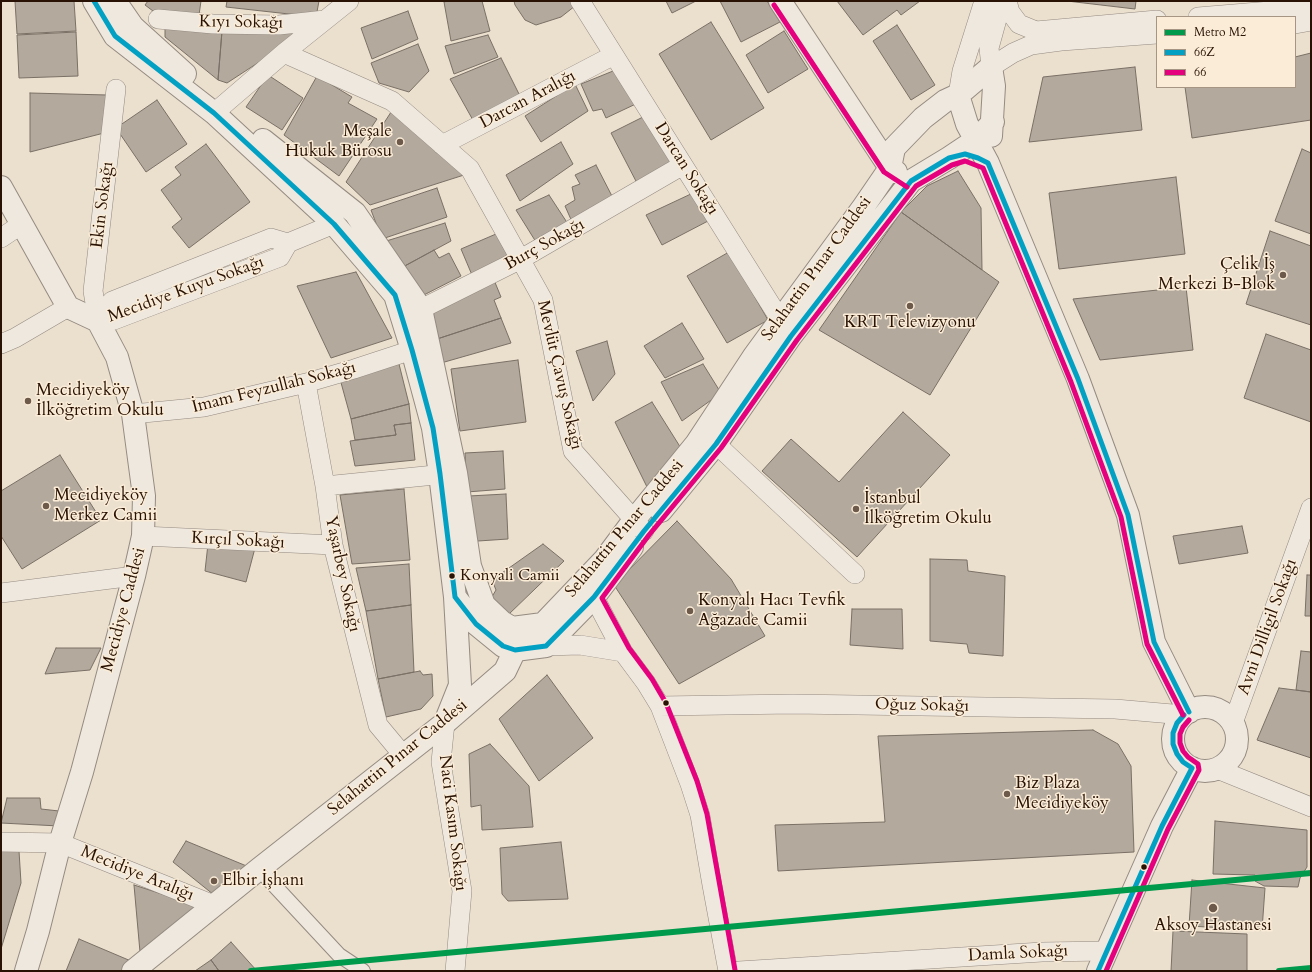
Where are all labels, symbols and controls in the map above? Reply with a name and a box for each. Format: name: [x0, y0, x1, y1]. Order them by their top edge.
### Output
street label: Kıyı Sokağı: [199, 12, 283, 34]
legend: [1156, 16, 1296, 88]
text: Metro M2: [1194, 24, 1246, 40]
text: 66Z: [1194, 44, 1215, 60]
text: 66: [1194, 64, 1206, 80]
street label: Darcan Aralığı: [477, 66, 579, 134]
street label: Darcan Sokağı: [649, 119, 723, 219]
place label: Meşale Hukuk Bürosu: [285, 122, 392, 162]
marker: Meşale Hukuk Bürosu: [395, 137, 405, 147]
street label: Ekin Sokağı: [88, 161, 118, 249]
street label: Selahattin Pınar Caddesi: [758, 193, 876, 345]
street label: Burç Sokağı: [502, 215, 588, 275]
street label: Mecidiye Kuyu Sokağı: [105, 252, 267, 328]
place label: Çelik İş Merkezi B-Blok: [1158, 255, 1275, 295]
marker: Çelik İş Merkezi B-Blok: [1278, 270, 1288, 280]
street label: Mevlüt Çavuş Sokağı: [532, 298, 586, 452]
marker: KRT Televizyonu: [905, 301, 915, 311]
place label: KRT Televizyonu: [844, 313, 976, 333]
street label: İmam Feyzullah Sokağı: [190, 358, 358, 418]
place label: Mecidiyeköy İlköğretim Okulu: [36, 381, 164, 421]
marker: Mecidiyeköy İlköğretim Okulu: [23, 396, 33, 406]
street label: Selahattin Pınar Caddesi: [561, 456, 689, 602]
place label: Mecidiyeköy Merkez Camii: [54, 486, 157, 526]
place label: İstanbul İlköğretim Okulu: [864, 489, 992, 529]
marker: Mecidiyeköy Merkez Camii: [41, 501, 51, 511]
marker: İstanbul İlköğretim Okulu: [851, 504, 861, 514]
street label: Yaşarbey Sokağı: [320, 514, 364, 634]
street label: Kırçıl Sokağı: [191, 528, 285, 554]
street label: Mecidiye Caddesi: [98, 546, 150, 674]
street label: Avni Dilligil Sokağı: [1234, 556, 1302, 698]
place label: Konyali Camii: [460, 566, 560, 586]
marker: Konyali Camii: [447, 571, 457, 581]
place label: Konyalı Hacı Tevfik Ağazade Camii: [698, 591, 846, 631]
marker: Konyalı Hacı Tevfik Ağazade Camii: [685, 606, 695, 616]
street label: Selahattin Pınar Caddesi: [324, 695, 472, 821]
street label: Oğuz Sokağı: [875, 695, 969, 717]
unlabelled marker: [661, 698, 671, 708]
street label: Naci Kasım Sokağı: [434, 754, 470, 892]
place label: Biz Plaza Mecidiyeköy: [1015, 774, 1109, 814]
marker: Biz Plaza Mecidiyeköy: [1002, 789, 1012, 799]
street label: Mecidiye Aralığı: [77, 842, 197, 906]
unlabelled marker: [1139, 862, 1149, 872]
place label: Elbir İşhanı: [222, 871, 304, 891]
marker: Elbir İşhanı: [209, 876, 219, 886]
marker: Aksoy Hastanesi: [1207, 902, 1219, 914]
place label: Aksoy Hastanesi: [1154, 916, 1272, 936]
street label: Damla Sokağı: [967, 941, 1069, 967]

